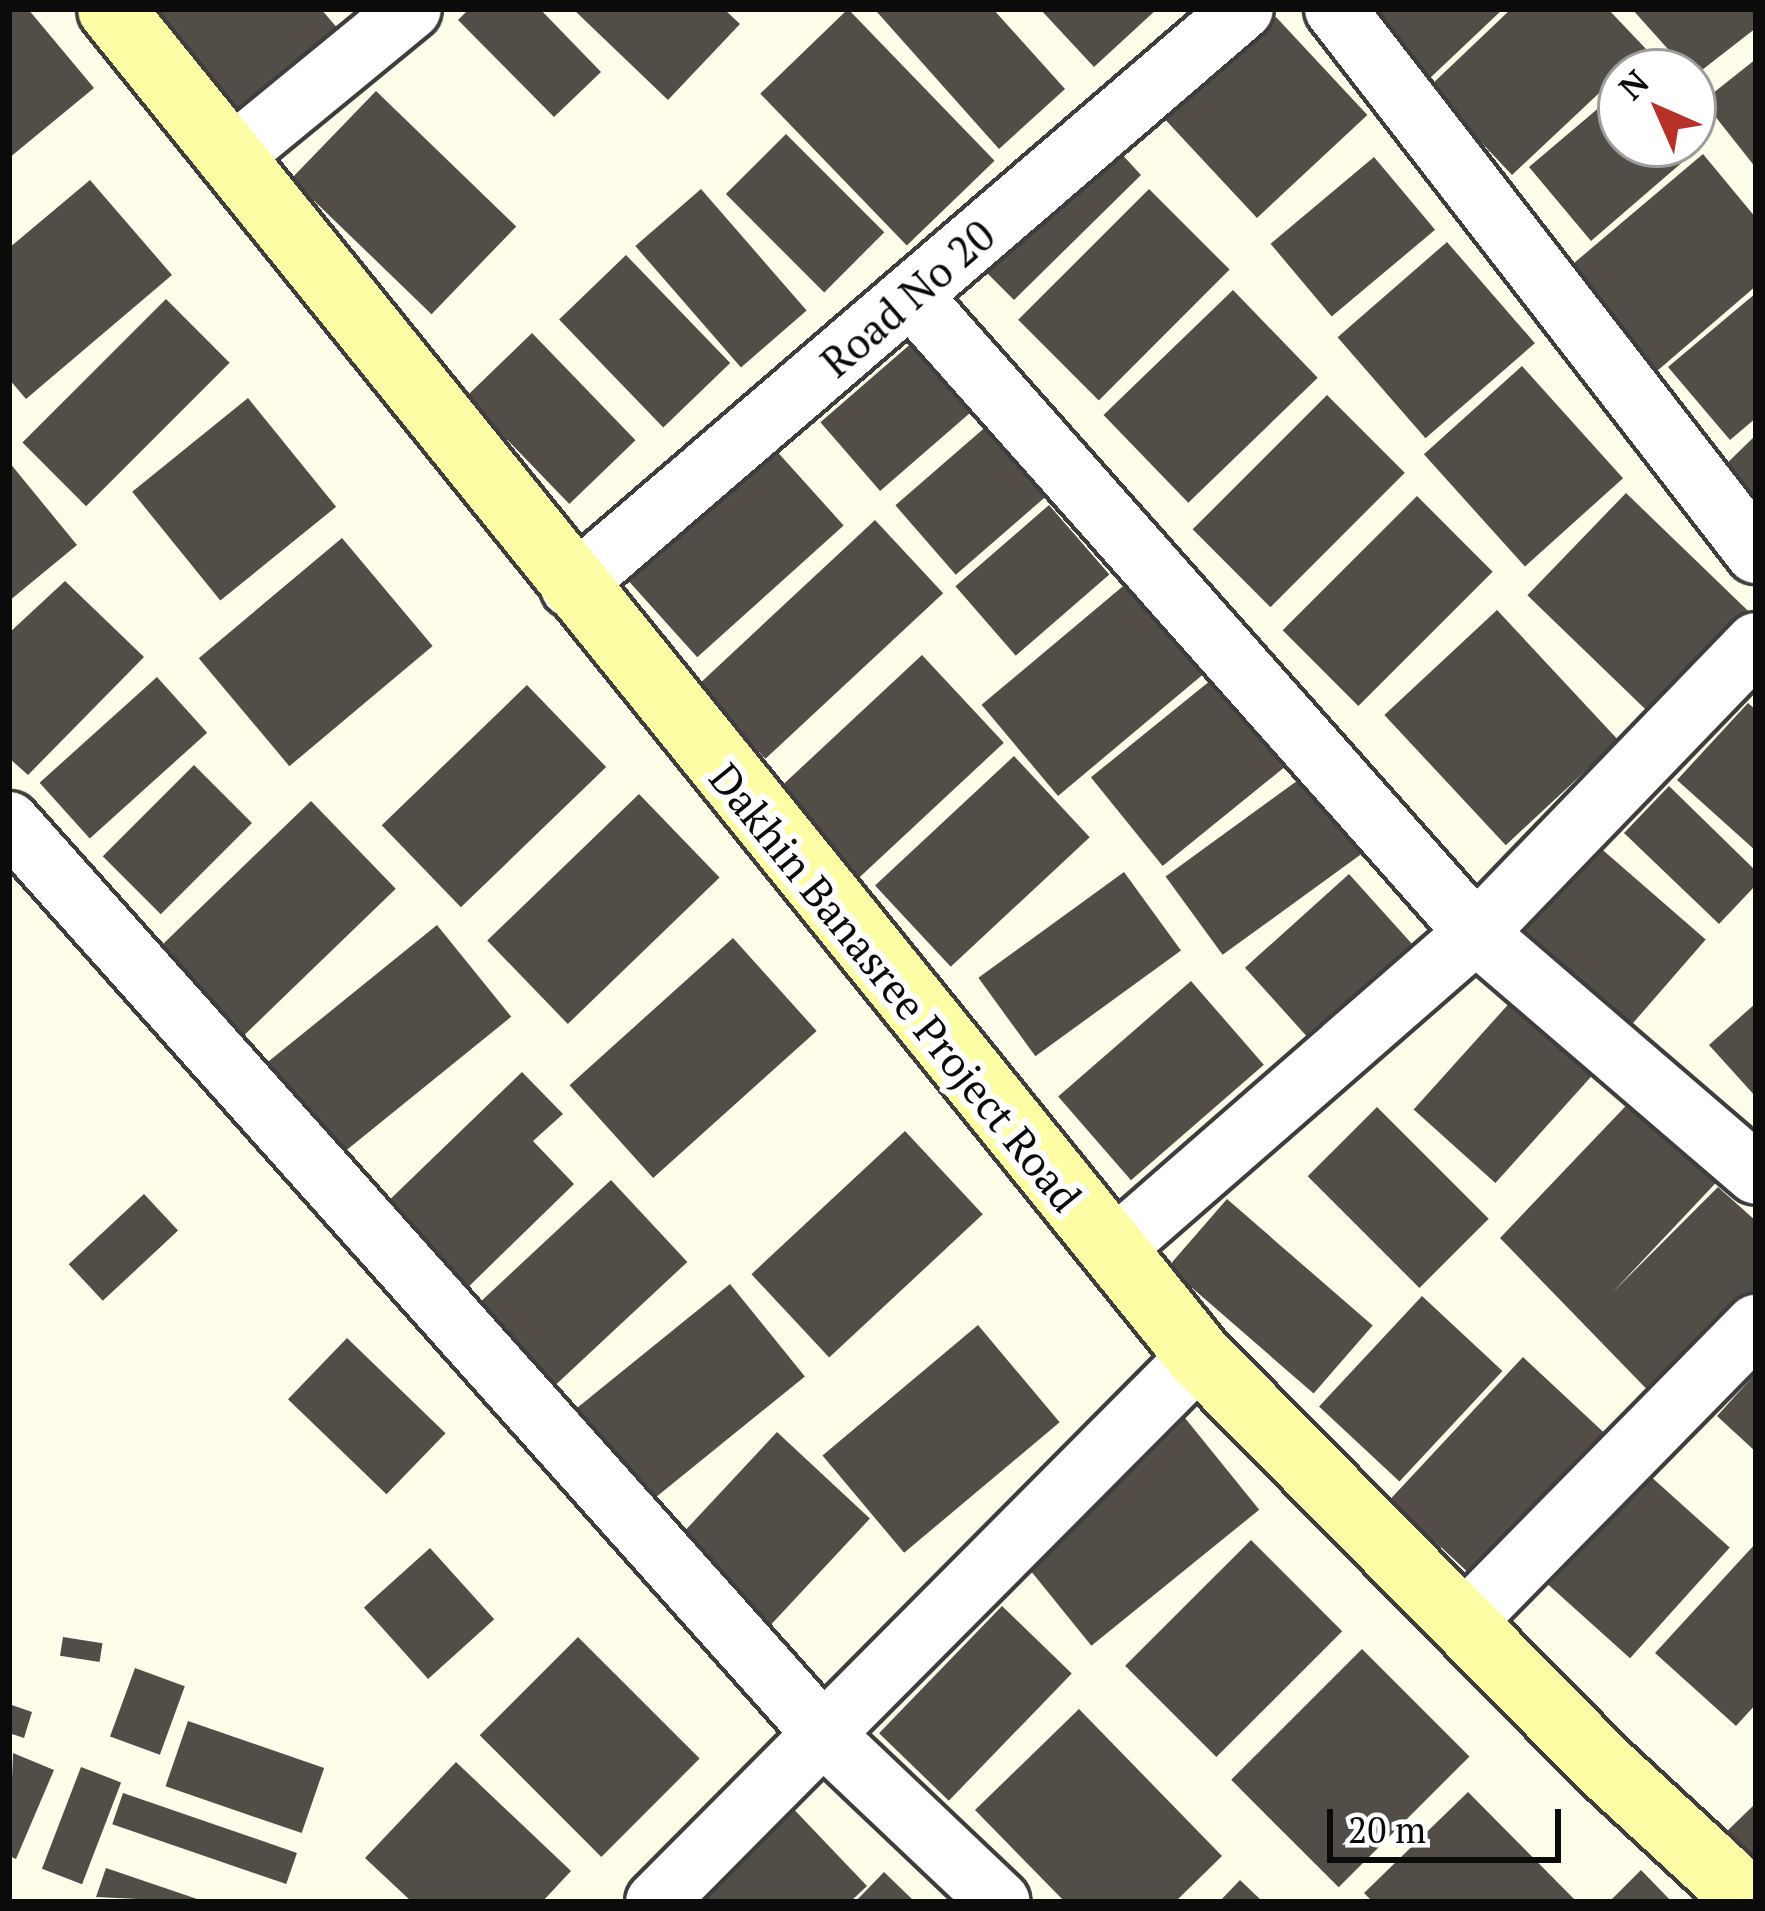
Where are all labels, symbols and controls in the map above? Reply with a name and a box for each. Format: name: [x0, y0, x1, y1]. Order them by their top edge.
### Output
north arrow: [1597, 48, 1717, 168]
text: N: [1609, 60, 1657, 108]
street label: Road No 20: [810, 209, 1004, 387]
street label: Dakhin Banasree Project Road: [700, 753, 1092, 1221]
scale bar: [1333, 1785, 1567, 1859]
text: 20 m: [1348, 1806, 1426, 1853]

